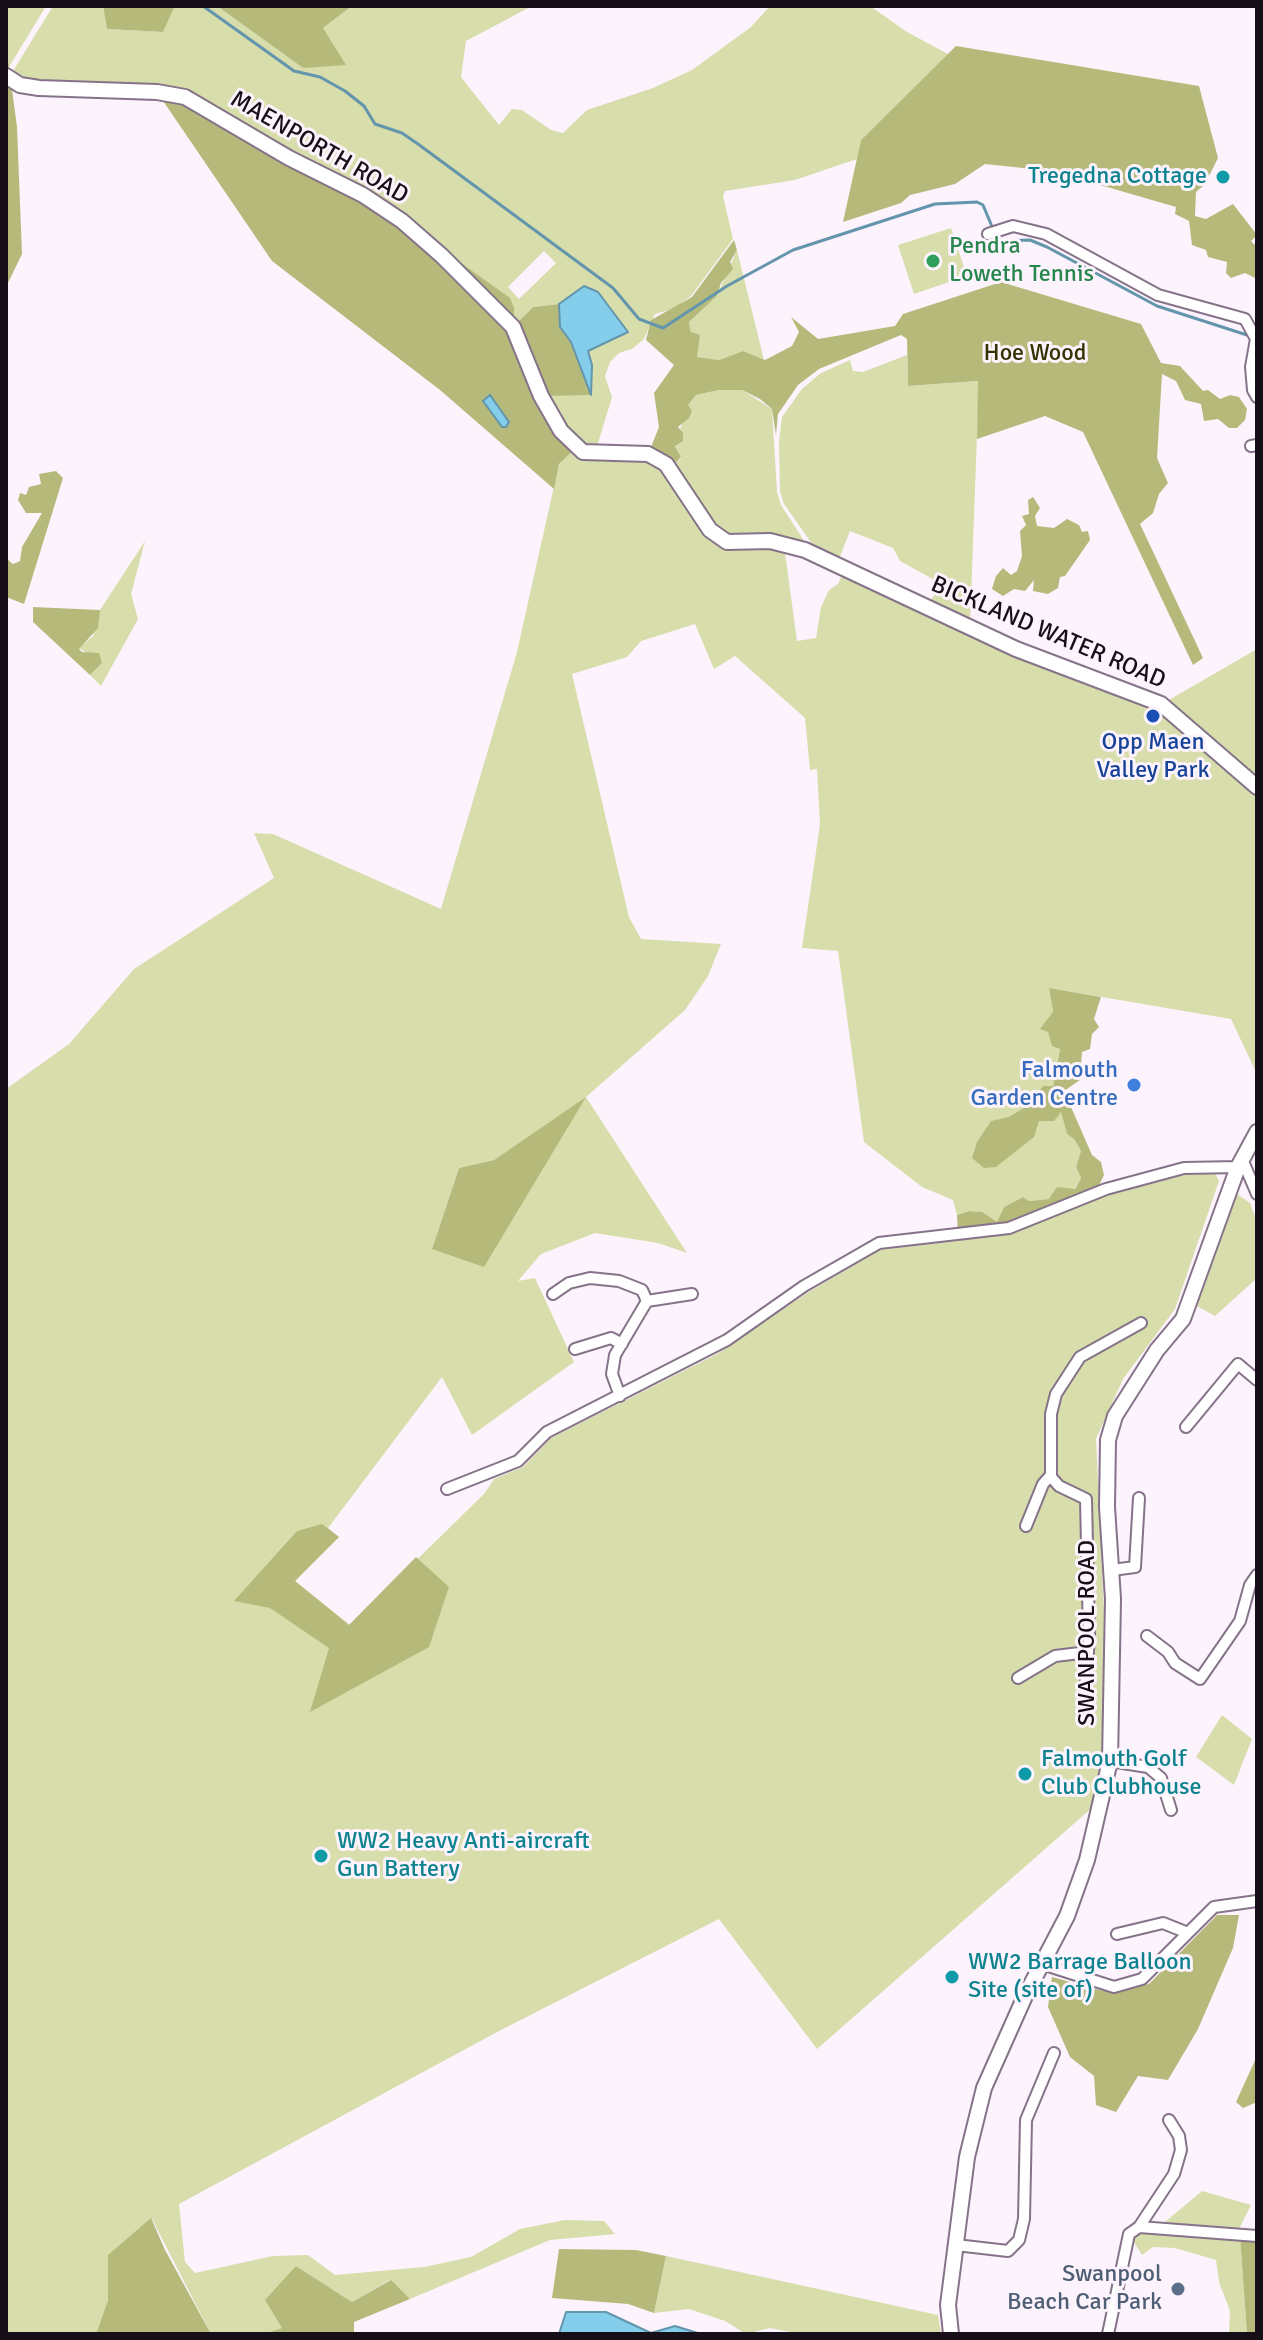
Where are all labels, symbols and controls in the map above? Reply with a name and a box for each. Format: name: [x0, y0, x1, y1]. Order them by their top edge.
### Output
street label: MAENPORTH ROAD: [225, 85, 413, 211]
place label: Tregedna Cottage: [1028, 163, 1207, 191]
marker: Tregedna Cottage: [1214, 168, 1232, 186]
place label: Pendra Loweth Tennis: [949, 233, 1094, 289]
marker: Pendra Loweth Tennis: [924, 252, 942, 270]
park label: Hoe Wood: [983, 340, 1087, 368]
street label: BICKLAND WATER ROAD: [926, 570, 1170, 696]
marker: Opp Maen Valley Park: [1144, 707, 1162, 725]
place label: Opp Maen Valley Park: [1097, 729, 1209, 785]
place label: Falmouth Garden Centre: [970, 1057, 1118, 1113]
marker: Falmouth Garden Centre: [1125, 1076, 1143, 1094]
street label: SWANPOOL ROAD: [1074, 1540, 1102, 1726]
place label: Falmouth Golf Club Clubhouse: [1041, 1746, 1202, 1802]
marker: Falmouth Golf Club Clubhouse: [1016, 1765, 1034, 1783]
place label: WW2 Heavy Anti-aircraft Gun Battery: [337, 1828, 590, 1884]
marker: WW2 Heavy Anti-aircraft Gun Battery: [312, 1847, 330, 1865]
place label: WW2 Barrage Balloon Site (site of): [968, 1949, 1192, 2005]
marker: WW2 Barrage Balloon Site (site of): [943, 1968, 961, 1986]
place label: Swanpool Beach Car Park: [1007, 2261, 1162, 2317]
marker: Swanpool Beach Car Park: [1169, 2280, 1187, 2298]

